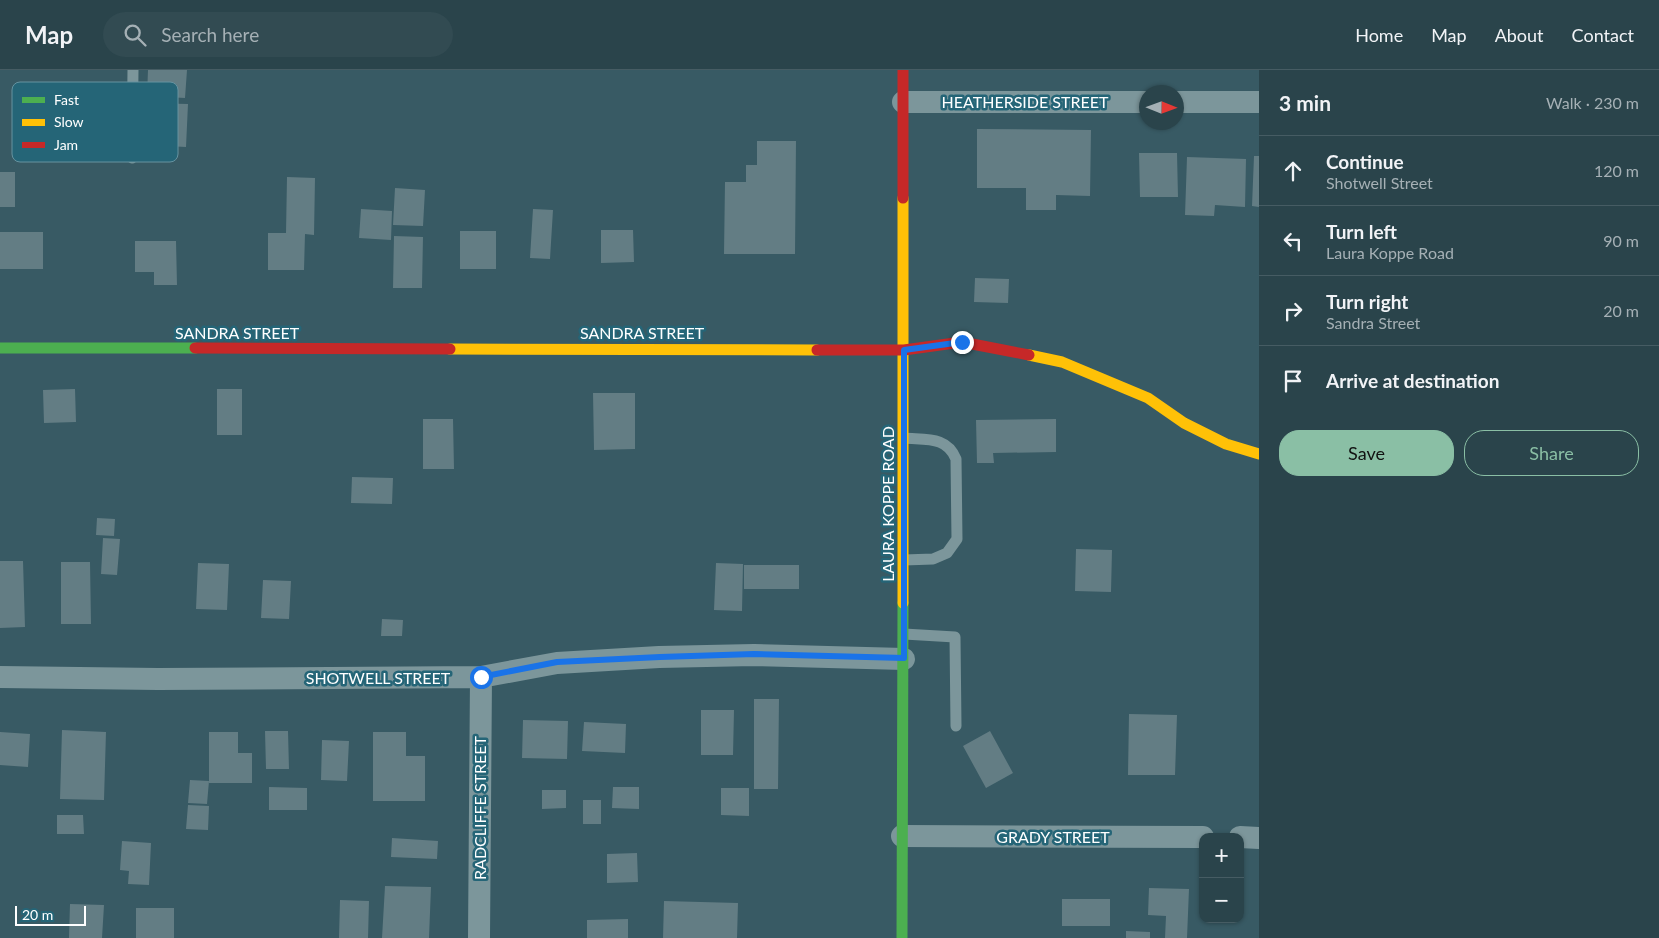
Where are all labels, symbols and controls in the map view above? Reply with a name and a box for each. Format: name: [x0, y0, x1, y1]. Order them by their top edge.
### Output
search box: [103, 12, 453, 57]
text: Map: [25, 20, 73, 49]
icon: search: [121, 21, 149, 49]
text: Search here: [161, 23, 259, 46]
text: Home: [1355, 24, 1403, 46]
text: Map: [1431, 24, 1467, 46]
text: About: [1495, 24, 1544, 46]
text: Contact: [1572, 24, 1634, 46]
legend: [12, 82, 178, 162]
north arrow: [1139, 85, 1184, 130]
text: 3 min: [1279, 90, 1331, 115]
text: Fast: [54, 91, 79, 108]
street label: HEATHERSIDE STREET: [942, 92, 1109, 111]
text: Walk · 230 m: [1546, 93, 1639, 112]
text: Slow: [54, 113, 84, 130]
text: Jam: [54, 136, 78, 153]
text: Continue: [1326, 150, 1404, 173]
icon: ahead: [1279, 157, 1307, 185]
text: 120 m: [1594, 161, 1639, 180]
text: Shotwell Street: [1326, 173, 1433, 192]
text: Turn left: [1326, 220, 1397, 243]
icon: left: [1279, 227, 1307, 255]
text: 90 m: [1603, 231, 1639, 250]
text: Laura Koppe Road: [1326, 243, 1454, 262]
text: Turn right: [1326, 290, 1408, 313]
icon: right: [1279, 297, 1307, 325]
text: 20 m: [1603, 301, 1639, 320]
text: Sandra Street: [1326, 313, 1420, 332]
street label: SANDRA STREET: [175, 323, 300, 342]
street label: SANDRA STREET: [580, 323, 705, 342]
route end: [951, 331, 974, 354]
icon: arrive: [1279, 367, 1307, 395]
text: Arrive at destination: [1326, 369, 1499, 392]
street label: LAURA KOPPE ROAD: [878, 426, 897, 582]
button: Save: [1279, 430, 1454, 476]
button: Share: [1464, 430, 1639, 476]
route start: [470, 666, 493, 689]
street label: SHOTWELL STREET: [306, 668, 451, 687]
street label: RADCLIFFE STREET: [470, 735, 489, 880]
street label: GRADY STREET: [996, 827, 1110, 846]
map controls: [1199, 833, 1244, 923]
button: +: [1199, 833, 1244, 878]
button: −: [1199, 878, 1244, 923]
scale bar: [15, 903, 86, 926]
text: 20 m: [22, 906, 53, 923]

